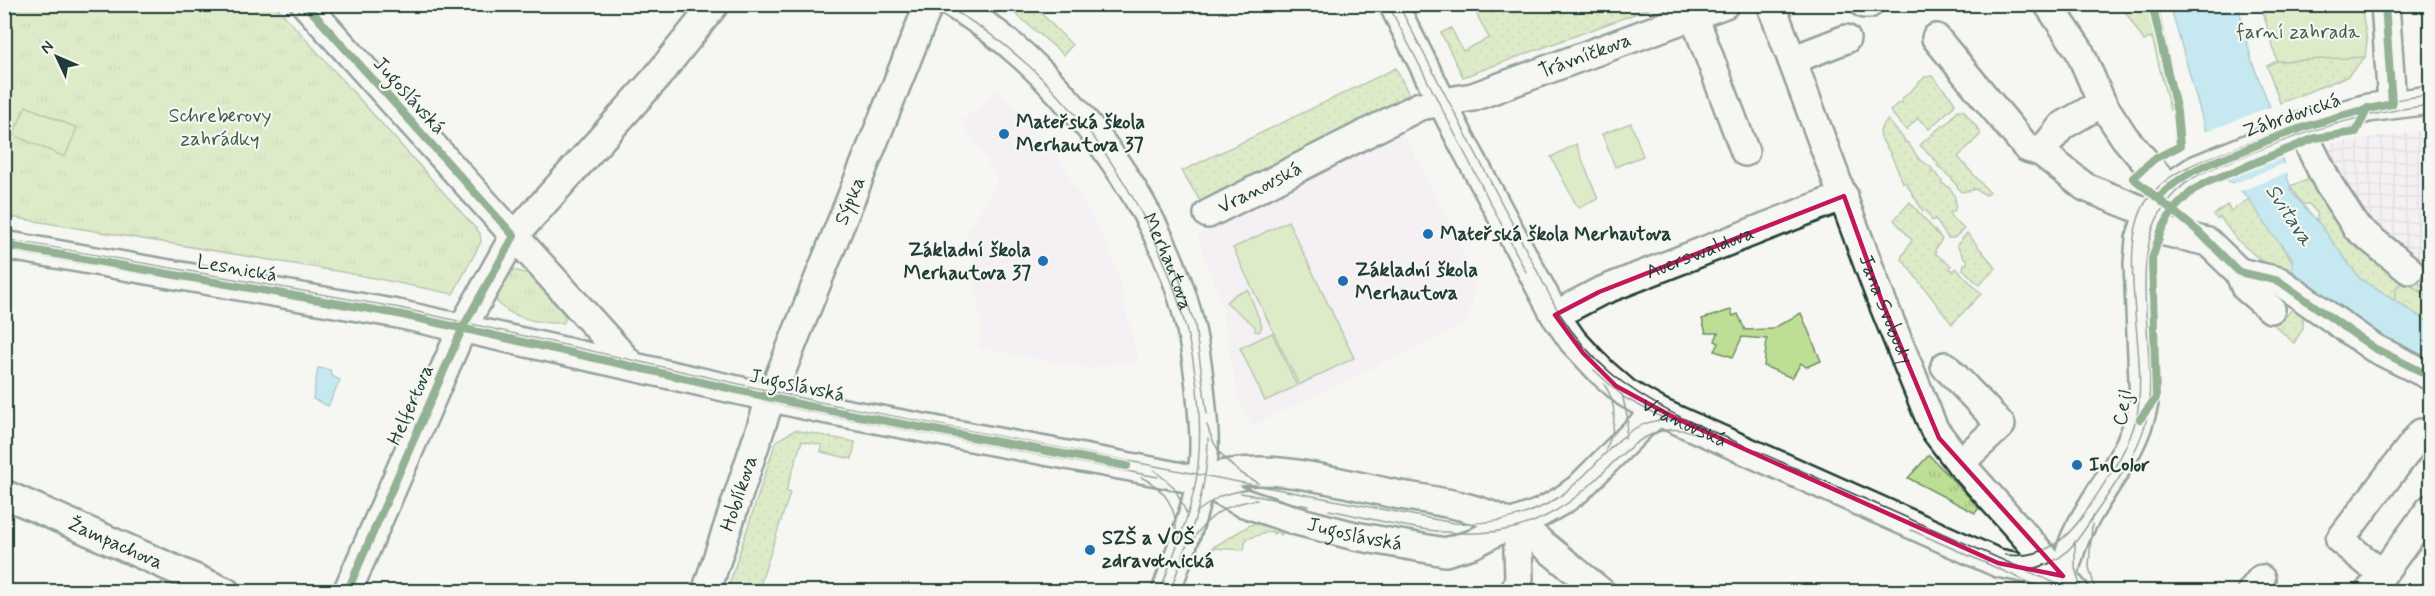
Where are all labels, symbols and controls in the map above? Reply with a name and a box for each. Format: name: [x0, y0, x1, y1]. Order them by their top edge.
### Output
park label: farní zahrada: [2236, 19, 2361, 46]
street label: Trávníčkova: [1535, 26, 1635, 85]
north arrow: [27, 27, 87, 87]
text: N: [36, 36, 59, 59]
street label: Jugoslávská: [365, 51, 451, 142]
street label: Zábrdovická: [2239, 87, 2345, 145]
park label: Schreberovy zahrádky: [168, 103, 272, 153]
place label: Mateřská škola Merhautova 37: [1016, 109, 1145, 159]
marker: Mateřská škola Merhautova 37: [997, 127, 1011, 141]
street label: Vranovská: [1213, 155, 1307, 220]
street label: Sýpka: [828, 172, 872, 229]
water label: Svitava: [2259, 179, 2320, 253]
street label: Merhautova: [1135, 208, 1199, 314]
street label: Auerswaldova: [1642, 219, 1758, 286]
place label: Mateřská škola Merhautova: [1440, 221, 1672, 248]
marker: Mateřská škola Merhautova: [1421, 227, 1435, 241]
place label: Základní škola Merhautova 37: [903, 237, 1031, 287]
street label: Lesnická: [195, 249, 279, 289]
street label: Jana Svobody: [1852, 250, 1920, 368]
marker: Základní škola Merhautova 37: [1036, 254, 1050, 268]
place label: Základní škola Merhautova: [1355, 257, 1478, 307]
marker: Základní škola Merhautova: [1336, 274, 1350, 288]
street label: Helfertova: [381, 360, 441, 450]
street label: Jugoslávská: [746, 363, 847, 411]
street label: Cejl: [2107, 388, 2139, 428]
street label: Vranovská: [1636, 391, 1731, 454]
street label: Hoblíkova: [714, 452, 764, 535]
place label: InColor: [2089, 452, 2150, 479]
marker: InColor: [2070, 458, 2084, 472]
street label: Žampachova: [64, 511, 167, 576]
street label: Jugoslávská: [1304, 511, 1405, 558]
place label: SZŠ a VOŠ zdravotnická: [1102, 525, 1214, 575]
marker: SZŠ a VOŠ zdravotnická: [1083, 543, 1097, 557]

